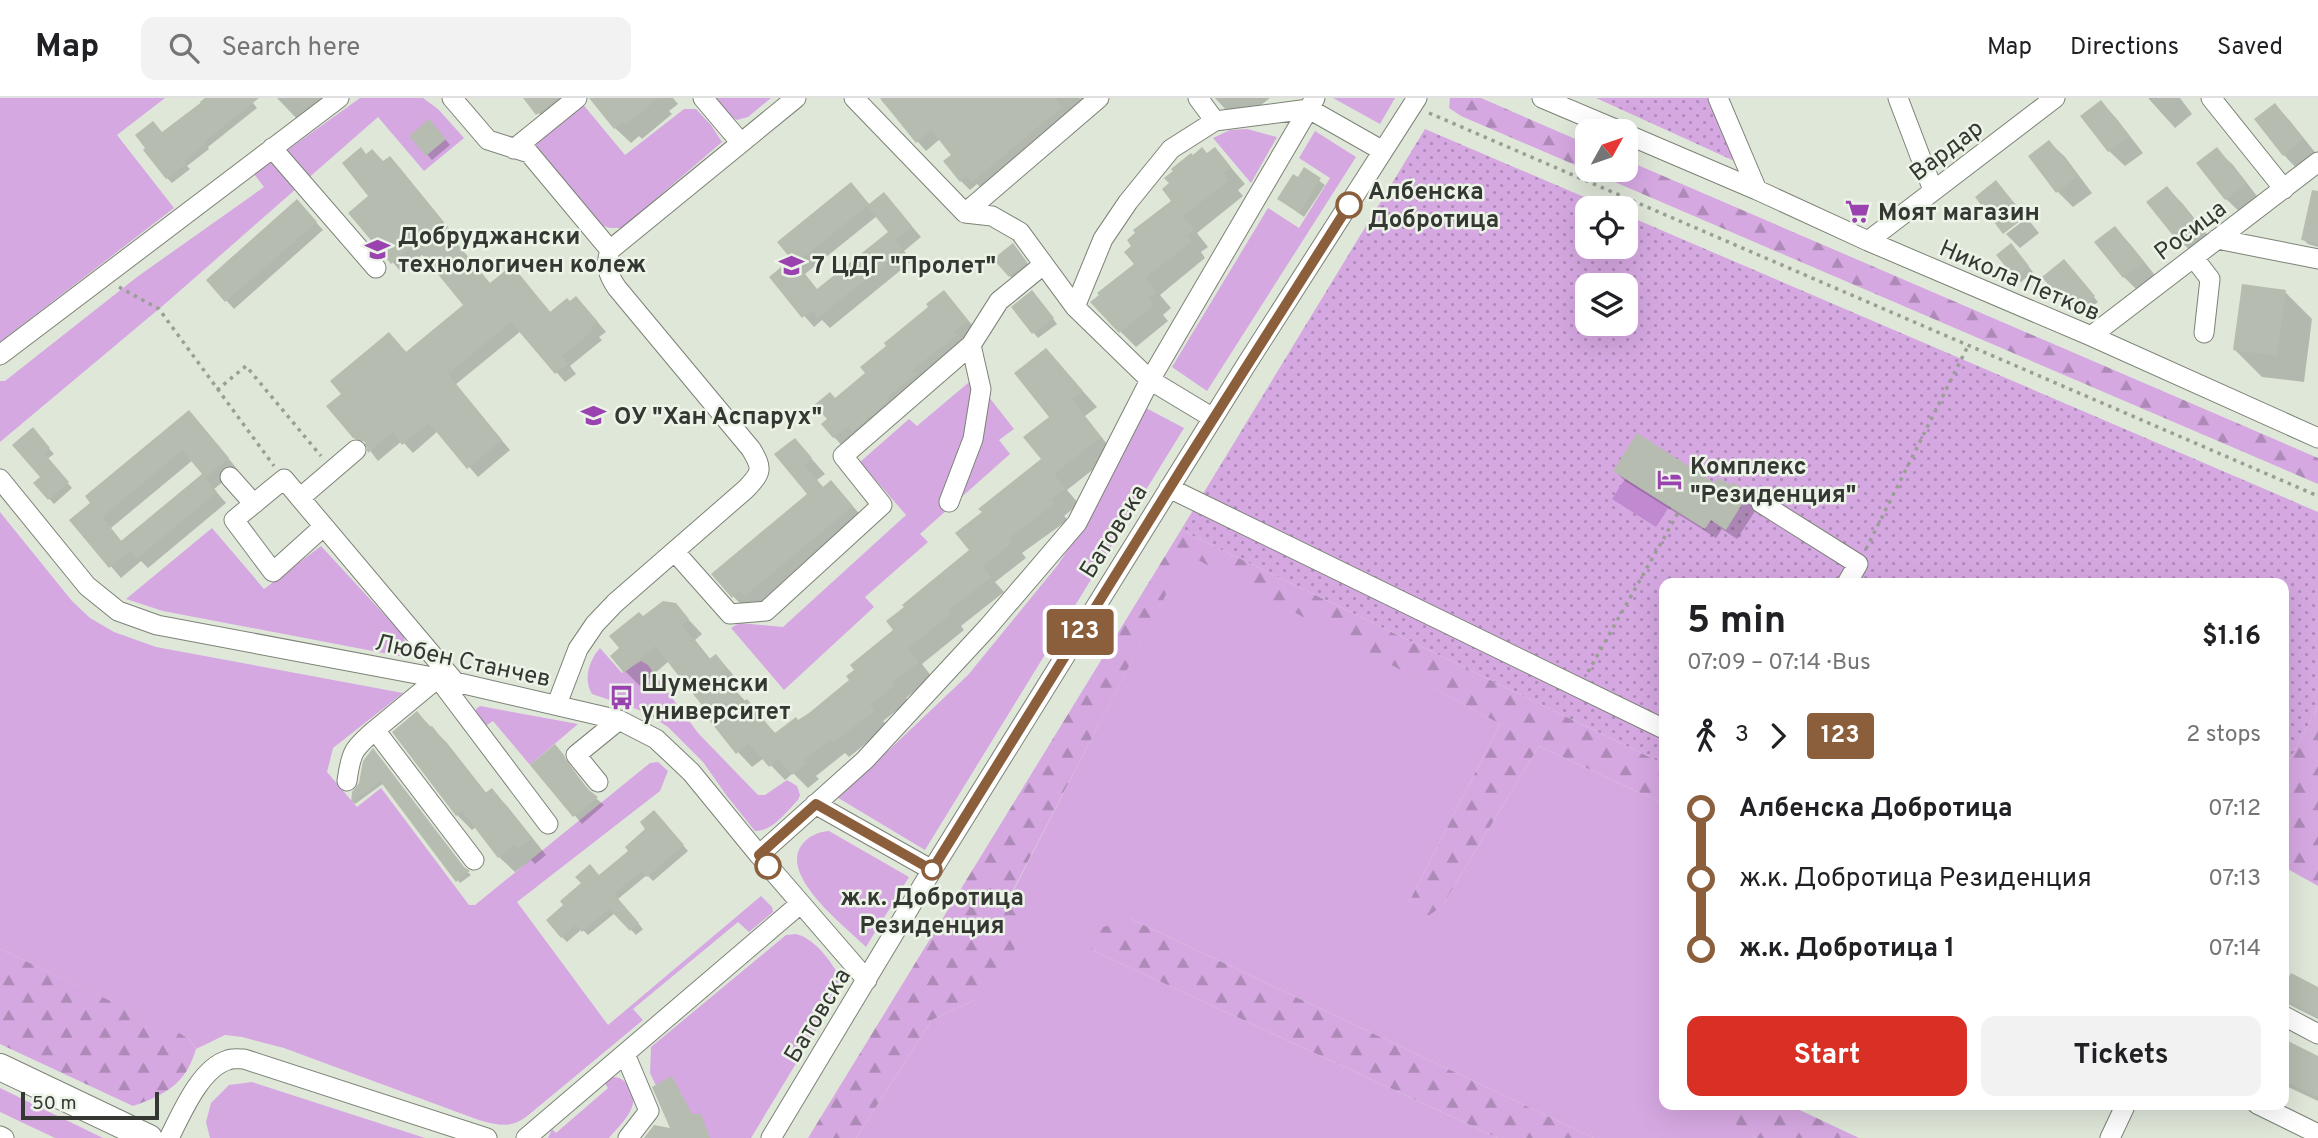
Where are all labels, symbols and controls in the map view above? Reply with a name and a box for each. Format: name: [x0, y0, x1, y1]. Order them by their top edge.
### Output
search box: [141, 17, 631, 80]
text: Map: [35, 27, 99, 69]
icon: search: [165, 29, 203, 67]
text: Search here: [221, 32, 360, 65]
text: Map: [1987, 33, 2032, 63]
text: Directions: [2070, 33, 2179, 63]
text: Saved: [2217, 33, 2283, 63]
street label: Вардар: [1904, 114, 1990, 189]
north arrow: [1575, 119, 1638, 182]
map controls: [1575, 119, 1638, 336]
place label: Албенска Добротица: [1368, 178, 1499, 236]
marker: Албенска Добротица: [1336, 192, 1362, 218]
street label: Росица: [2149, 195, 2233, 269]
button: locate: [1575, 196, 1638, 259]
supermarket icon: Моят магазин: [1844, 198, 1872, 226]
place label: Моят магазин: [1878, 199, 2040, 229]
place label: Добруджански технологичен колеж: [398, 223, 646, 281]
street label: Никола Петков: [1934, 234, 2104, 329]
school or university icon: Добруджански технологичен колеж: [364, 236, 392, 264]
school or university icon: 7 ЦДГ "Пролет": [778, 251, 806, 279]
place label: 7 ЦДГ "Пролет": [812, 252, 996, 282]
button: layers: [1575, 273, 1638, 336]
school or university icon: ОУ "Хан Аспарух": [580, 402, 608, 430]
place label: ОУ "Хан Аспарух": [614, 403, 822, 433]
place label: Комплекс "Резиденция": [1690, 453, 1856, 511]
hotel icon: Комплекс "Резиденция": [1656, 466, 1684, 494]
street label: Батовска: [1074, 480, 1155, 585]
text: 5 min: [1687, 598, 1786, 647]
line badge: 123: [1040, 609, 1120, 655]
text: 123: [1061, 617, 1099, 647]
text: $1.16: [2202, 621, 2261, 654]
street label: Любен Станчев: [372, 629, 553, 695]
text: 07:09 – 07:14 · Bus: [1687, 649, 1871, 678]
place label: Шуменски университет: [641, 670, 790, 728]
bus stop icon: Шуменски университет: [607, 683, 635, 711]
icon: walk: [1687, 717, 1725, 755]
icon: forward: [1759, 717, 1797, 755]
text: 3: [1735, 721, 1749, 750]
text: 123: [1821, 721, 1860, 751]
text: 2 stops: [2186, 721, 2261, 750]
text: Албенска Добротица: [1739, 793, 2013, 826]
text: 07:12: [2208, 795, 2261, 824]
unlabelled marker: [755, 853, 781, 879]
marker: ж.к. Добротица Резиденция: [922, 860, 942, 880]
text: ж.к. Добротица Резиденция: [1739, 863, 2092, 896]
text: 07:13: [2208, 865, 2261, 894]
place label: ж.к. Добротица Резиденция: [840, 884, 1024, 942]
text: ж.к. Добротица 1: [1739, 933, 1955, 966]
text: 07:14: [2208, 935, 2261, 964]
street label: Батовска: [779, 963, 859, 1069]
button: Start: [1687, 1016, 1967, 1096]
button: Tickets: [1981, 1016, 2261, 1096]
scale bar: [21, 1089, 159, 1121]
text: 50 m: [32, 1092, 77, 1116]

